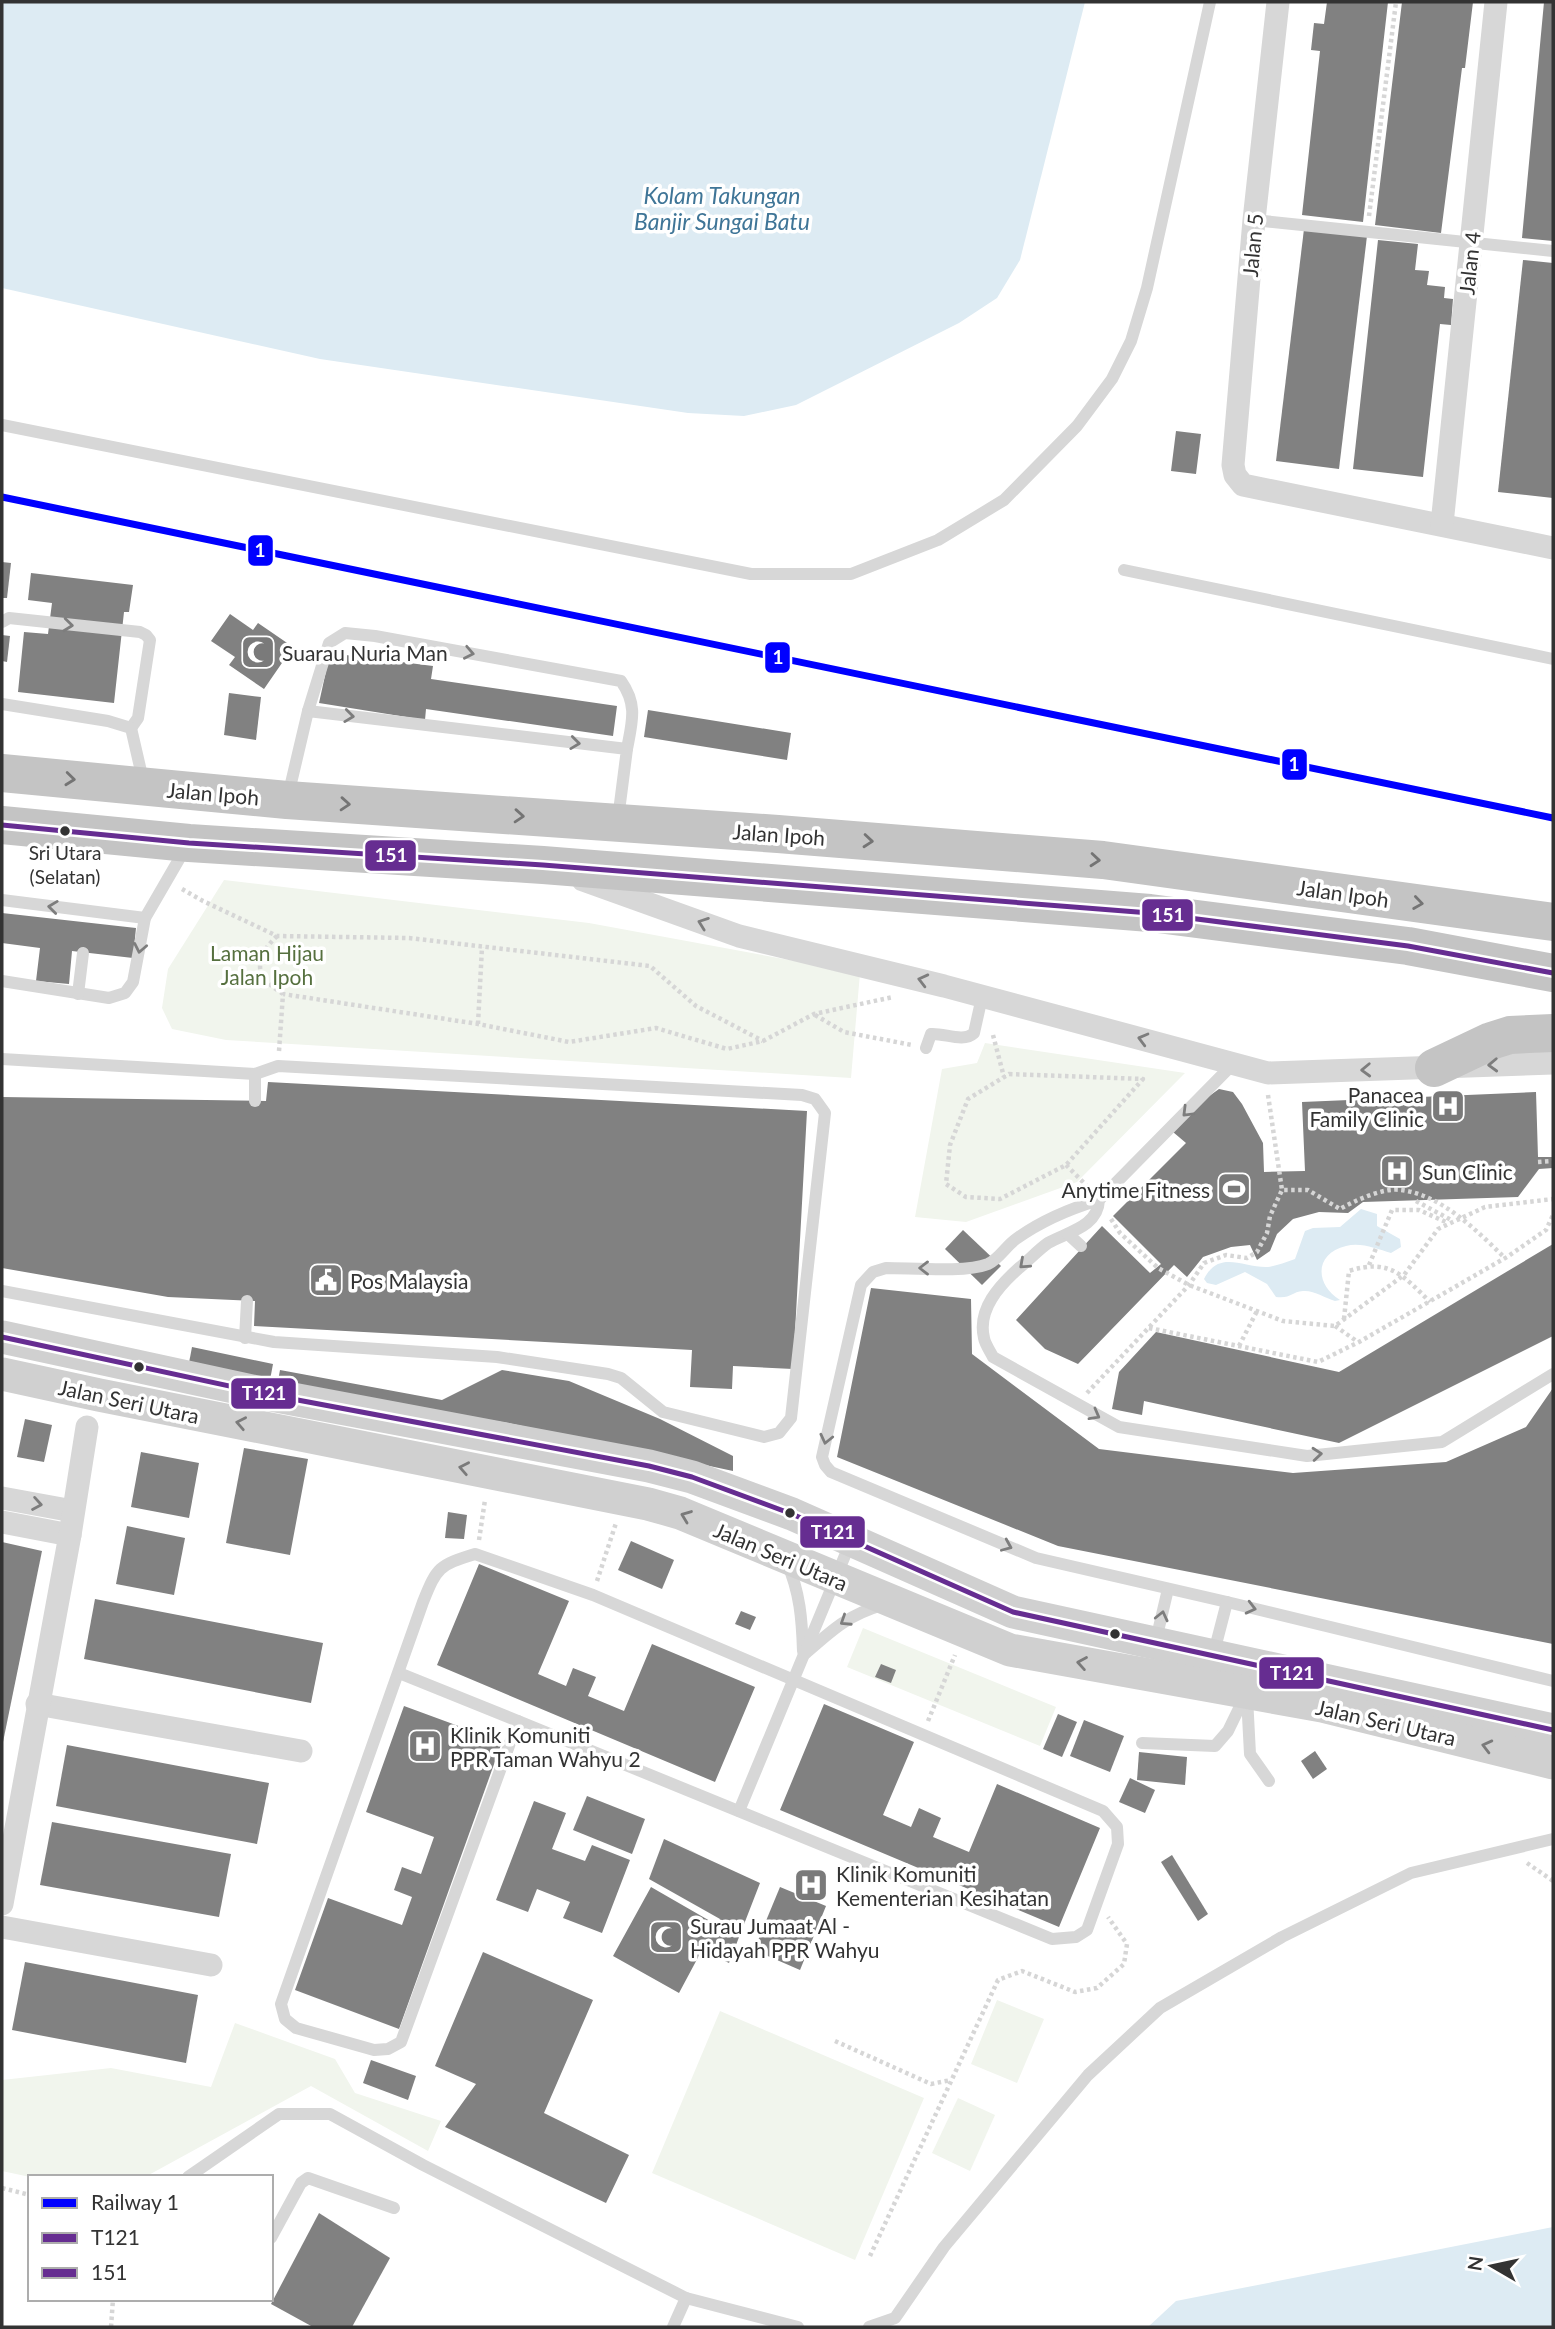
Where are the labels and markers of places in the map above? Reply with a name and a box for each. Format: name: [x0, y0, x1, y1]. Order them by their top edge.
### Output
mosque icon: Suarau Nuria Man: [239, 633, 277, 671]
place label: Suarau Nuria Man: [282, 640, 448, 665]
marker: Sri Utara (Selatan): [58, 824, 72, 838]
place label: Sri Utara (Selatan): [29, 841, 101, 888]
place label: Panacea Family Clinic: [1309, 1082, 1424, 1131]
hospital icon: Panacea Family Clinic: [1429, 1087, 1467, 1125]
hospital icon: Sun Clinic: [1378, 1152, 1416, 1190]
place label: Sun Clinic: [1422, 1159, 1513, 1184]
sports icon: Anytime Fitness: [1215, 1170, 1253, 1208]
place label: Anytime Fitness: [1061, 1177, 1210, 1202]
public building icon: Pos Malaysia: [307, 1261, 345, 1299]
place label: Pos Malaysia: [350, 1268, 468, 1293]
unlabelled marker: [132, 1360, 146, 1374]
unlabelled marker: [783, 1506, 797, 1520]
unlabelled marker: [1108, 1627, 1122, 1641]
place label: Klinik Komuniti PPR Taman Wahyu 2: [450, 1722, 641, 1771]
hospital icon: Klinik Komuniti PPR Taman Wahyu 2: [406, 1727, 444, 1765]
place label: Klinik Komuniti Kementerian Kesihatan: [836, 1861, 1049, 1910]
hospital icon: Klinik Komuniti Kementerian Kesihatan: [792, 1866, 830, 1904]
place label: Surau Jumaat Al - Hidayah PPR Wahyu: [690, 1913, 879, 1962]
mosque icon: Surau Jumaat Al - Hidayah PPR Wahyu: [647, 1918, 685, 1956]

